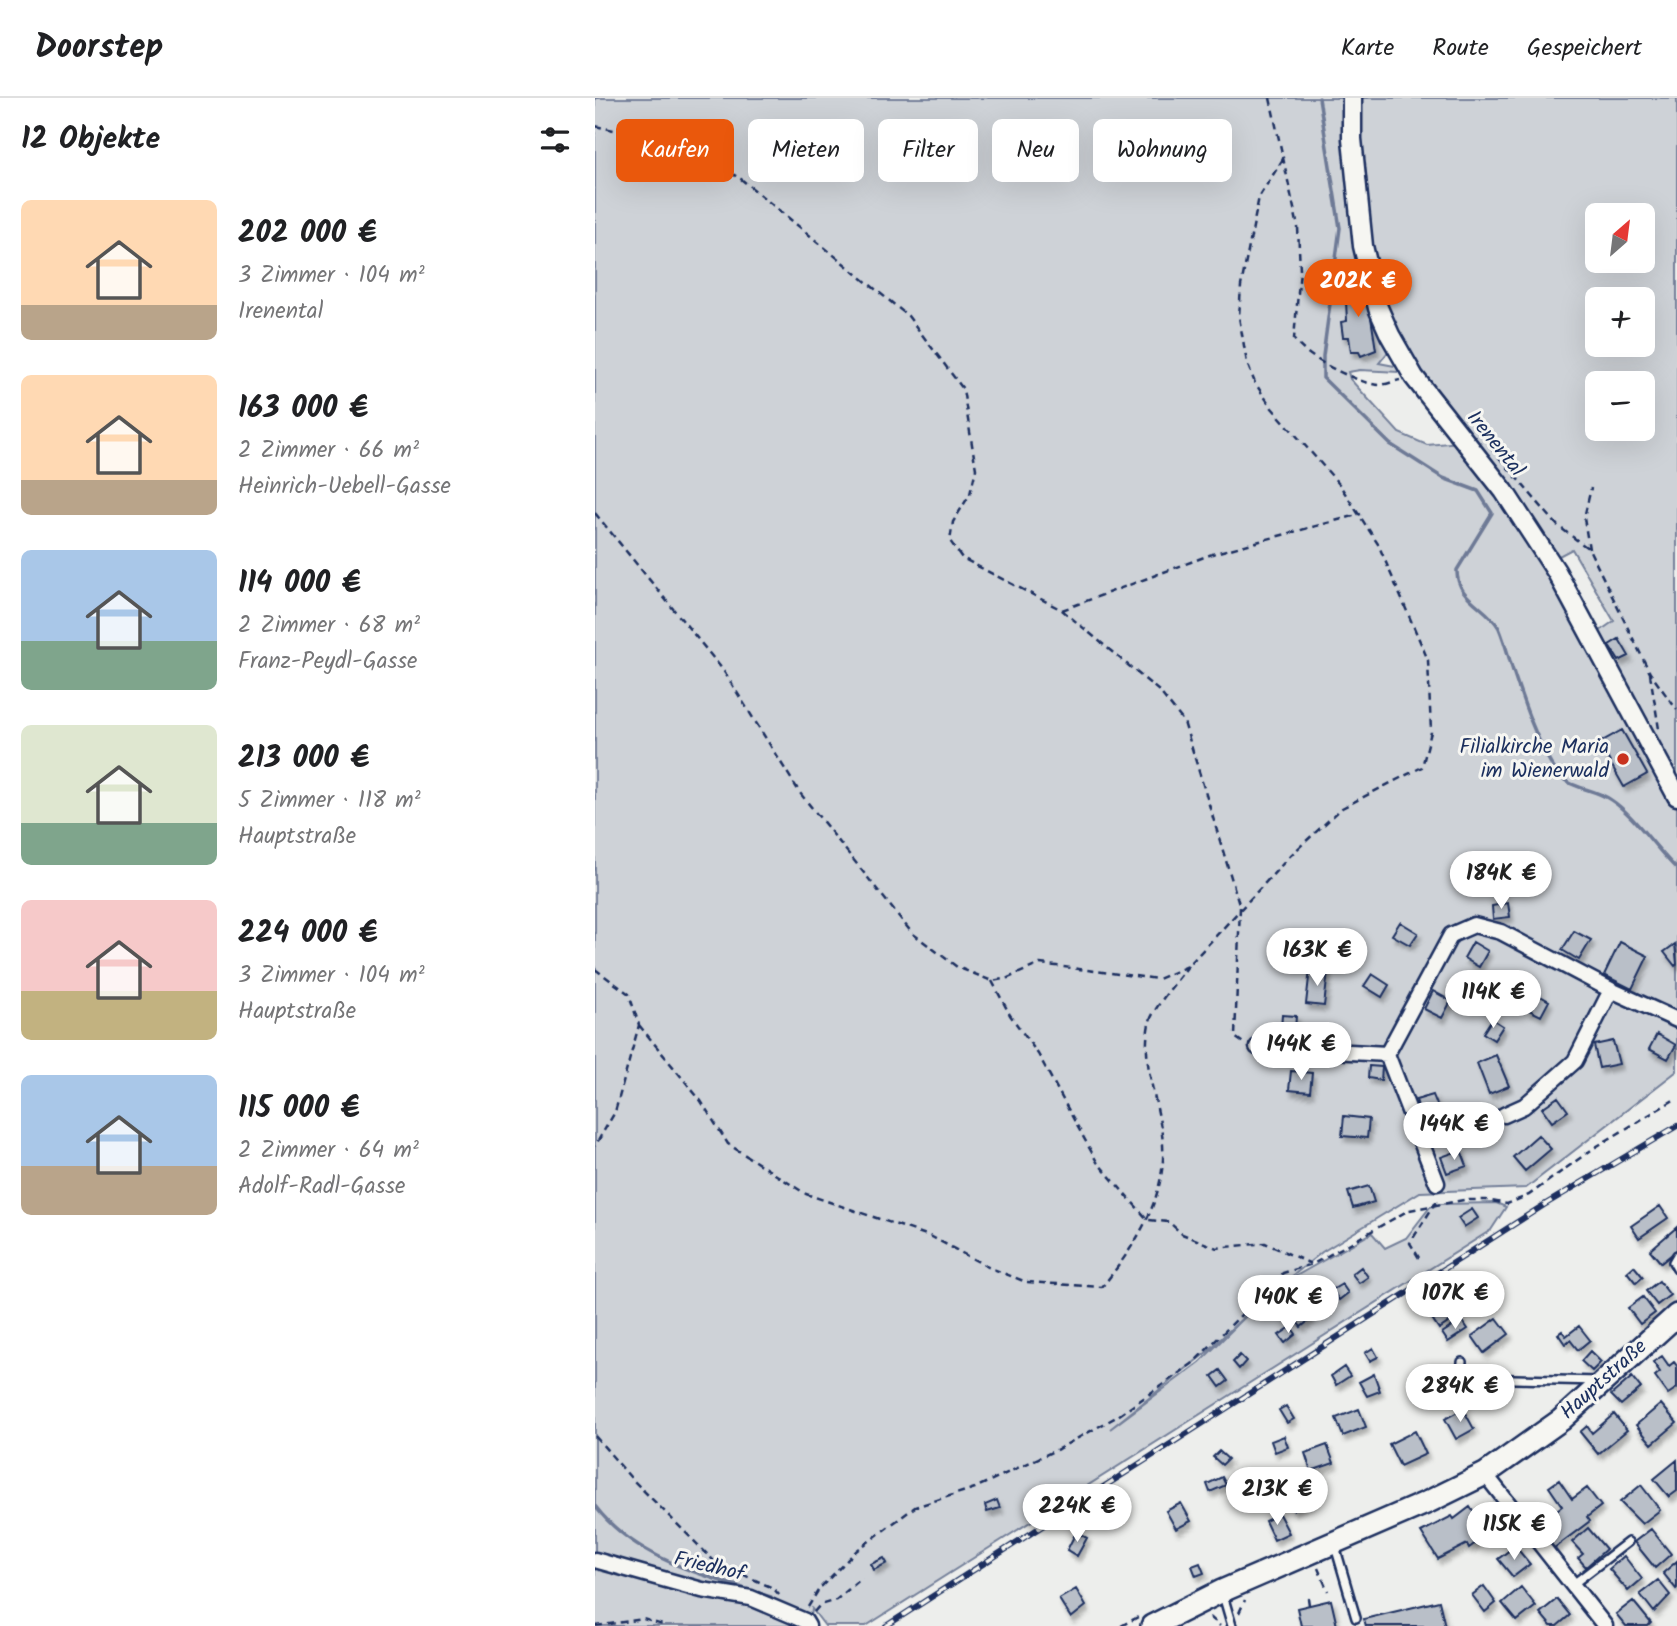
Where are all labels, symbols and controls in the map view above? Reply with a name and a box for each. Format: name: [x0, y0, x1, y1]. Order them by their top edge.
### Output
text: Doorstep: [35, 22, 163, 75]
text: Karte: [1341, 29, 1394, 68]
text: Route: [1432, 29, 1489, 68]
text: Gespeichert: [1527, 29, 1642, 68]
text: 12 Objekte: [21, 116, 160, 164]
chip: Kaufen: [616, 119, 734, 182]
chip: Mieten: [748, 119, 864, 182]
chip: Filter: [878, 119, 978, 182]
chip: Neu: [992, 119, 1079, 182]
chip: Wohnung: [1093, 119, 1232, 182]
icon: filters: [536, 121, 574, 159]
north arrow: [1585, 203, 1655, 273]
map controls: [1585, 203, 1655, 441]
text: 202 000 €: [238, 210, 377, 258]
icon: home: [77, 228, 161, 312]
text: 3 Zimmer · 104 m²: [238, 258, 425, 294]
pin: 202K €: [1301, 260, 1415, 319]
text: 202K €: [1320, 264, 1396, 300]
button: +: [1585, 287, 1655, 357]
text: Irenental: [238, 294, 323, 330]
button: −: [1585, 371, 1655, 441]
text: 163 000 €: [238, 385, 368, 433]
icon: home: [77, 403, 161, 487]
street label: Irenental: [1458, 403, 1532, 485]
text: 2 Zimmer · 66 m²: [238, 433, 419, 469]
text: Heinrich-Uebell-Gasse: [238, 469, 451, 505]
text: 114 000 €: [238, 560, 361, 608]
icon: home: [77, 578, 161, 662]
text: 2 Zimmer · 68 m²: [238, 608, 420, 644]
text: Franz-Peydl-Gasse: [238, 644, 417, 680]
place label: Filialkirche Maria im Wienerwald: [1459, 731, 1610, 788]
text: 213 000 €: [238, 735, 369, 783]
marker: Filialkirche Maria im Wienerwald: [1615, 751, 1631, 767]
icon: home: [77, 753, 161, 837]
text: 5 Zimmer · 118 m²: [238, 783, 421, 819]
text: Hauptstraße: [238, 819, 356, 855]
pin: 184K €: [1444, 852, 1558, 911]
text: 184K €: [1466, 856, 1536, 892]
text: 224 000 €: [238, 910, 378, 958]
icon: home: [77, 928, 161, 1012]
pin: 163K €: [1260, 928, 1374, 988]
text: 163K €: [1282, 933, 1352, 969]
text: 3 Zimmer · 104 m²: [238, 958, 425, 994]
pin: 114K €: [1436, 970, 1550, 1030]
text: 114K €: [1461, 975, 1525, 1011]
text: Hauptstraße: [238, 994, 356, 1030]
pin: 144K €: [1244, 1023, 1358, 1082]
text: 144K €: [1266, 1027, 1336, 1063]
text: 115 000 €: [238, 1085, 360, 1133]
pin: 144K €: [1397, 1102, 1511, 1162]
icon: home: [77, 1103, 161, 1187]
text: 144K €: [1419, 1107, 1489, 1143]
text: 2 Zimmer · 64 m²: [238, 1133, 419, 1169]
text: Adolf-Radl-Gasse: [238, 1169, 405, 1205]
pin: 107K €: [1398, 1272, 1512, 1331]
pin: 140K €: [1231, 1276, 1345, 1335]
text: 107K €: [1422, 1276, 1488, 1312]
text: 140K €: [1254, 1280, 1322, 1316]
street label: Hauptstraße: [1553, 1331, 1656, 1428]
pin: 284K €: [1403, 1364, 1517, 1424]
text: 284K €: [1422, 1369, 1498, 1405]
pin: 213K €: [1220, 1468, 1334, 1527]
text: 213K €: [1242, 1472, 1312, 1508]
pin: 224K €: [1020, 1484, 1134, 1544]
text: 224K €: [1039, 1489, 1115, 1525]
pin: 115K €: [1457, 1502, 1571, 1562]
text: 115K €: [1483, 1507, 1545, 1543]
street label: Friedhof: [670, 1543, 750, 1592]

